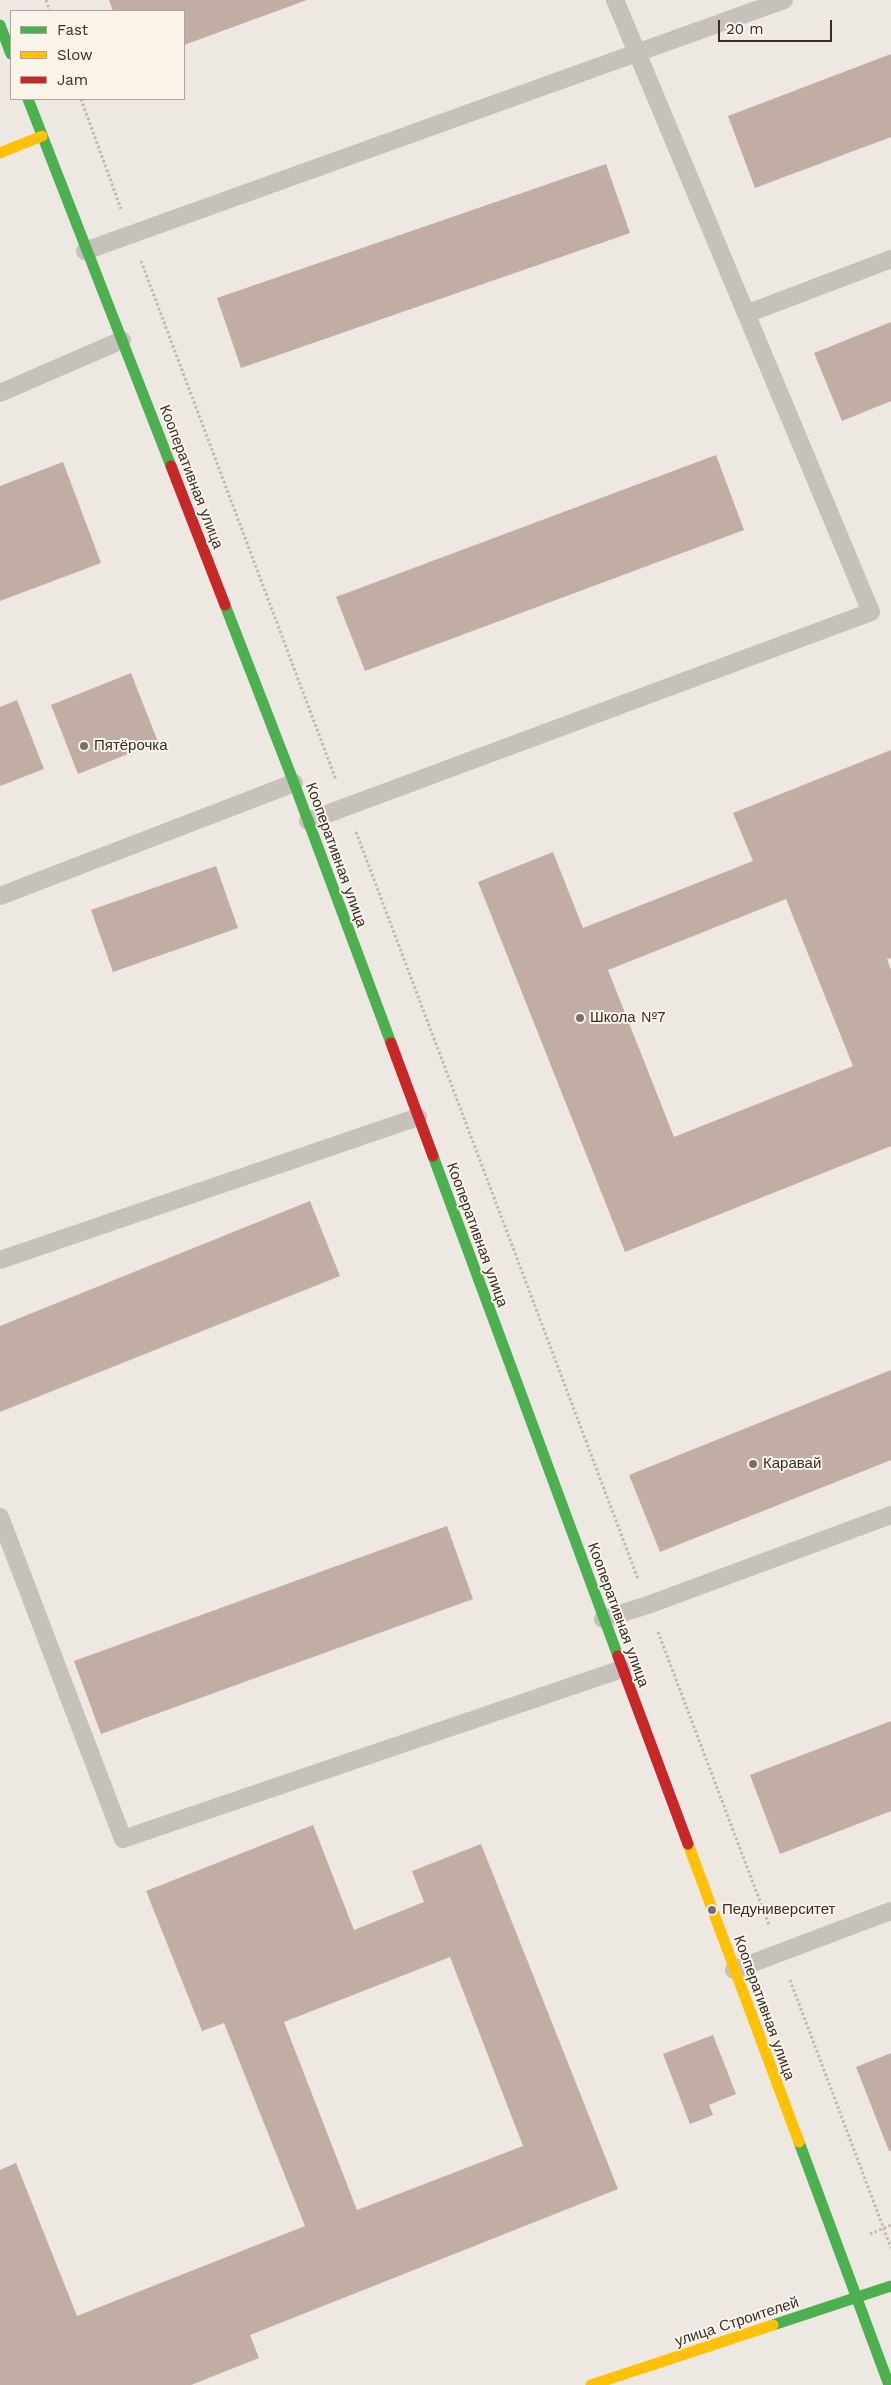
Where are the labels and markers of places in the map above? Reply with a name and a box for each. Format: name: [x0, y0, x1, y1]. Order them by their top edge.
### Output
place label: Пятёрочка: [94, 737, 168, 755]
marker: Пятёрочка: [78, 740, 90, 752]
place label: Школа №7: [590, 1009, 666, 1027]
marker: Школа №7: [574, 1012, 586, 1024]
place label: Каравай: [763, 1455, 821, 1473]
marker: Каравай: [747, 1458, 759, 1470]
place label: Педуниверситет: [722, 1901, 835, 1919]
marker: Педуниверситет: [706, 1904, 718, 1916]

